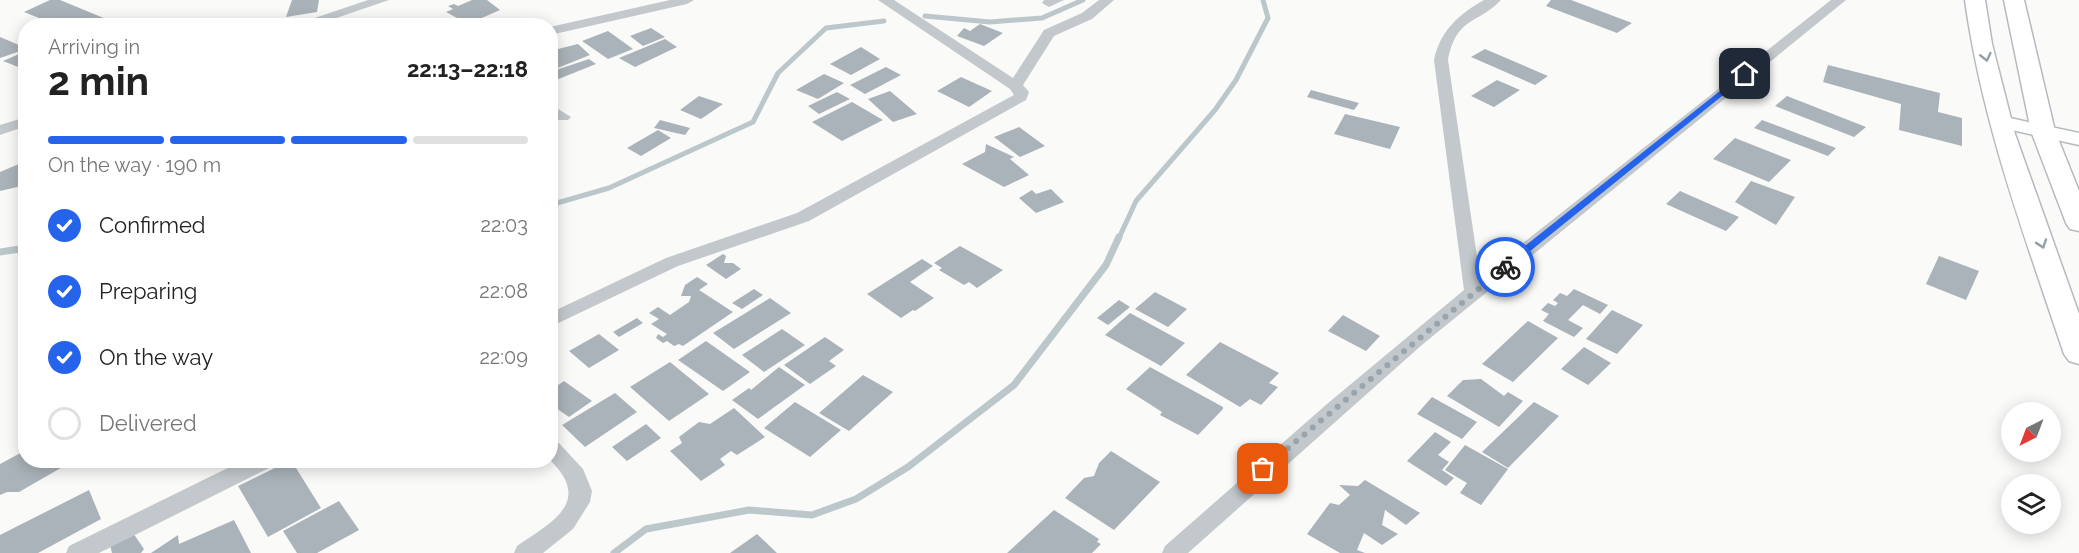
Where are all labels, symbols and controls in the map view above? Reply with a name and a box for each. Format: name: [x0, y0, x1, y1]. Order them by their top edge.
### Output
text: Arriving in: [48, 35, 140, 59]
pin: [1719, 48, 1770, 99]
one-way arrow: [1978, 52, 1991, 62]
text: 22:13–22:18: [407, 56, 528, 82]
icon: home: [1728, 57, 1761, 90]
text: 2 min: [48, 58, 149, 104]
text: On the way · 190 m: [48, 153, 221, 177]
icon: check: [48, 209, 81, 242]
text: Confirmed: [99, 212, 206, 238]
text: 22:03: [480, 213, 528, 237]
courier: [1475, 237, 1535, 297]
one-way arrow: [2034, 238, 2047, 249]
icon: bike: [1489, 251, 1522, 284]
icon: check: [48, 275, 81, 308]
text: Preparing: [99, 278, 197, 304]
text: 22:08: [479, 279, 528, 303]
icon: check: [48, 341, 81, 374]
text: On the way: [99, 344, 213, 370]
text: 22:09: [479, 345, 528, 369]
north arrow: [2001, 402, 2061, 462]
map controls: [2001, 402, 2061, 534]
text: Delivered: [99, 410, 197, 436]
pin: [1237, 443, 1288, 494]
icon: bag: [1246, 452, 1279, 485]
button: layers: [2001, 474, 2061, 534]

